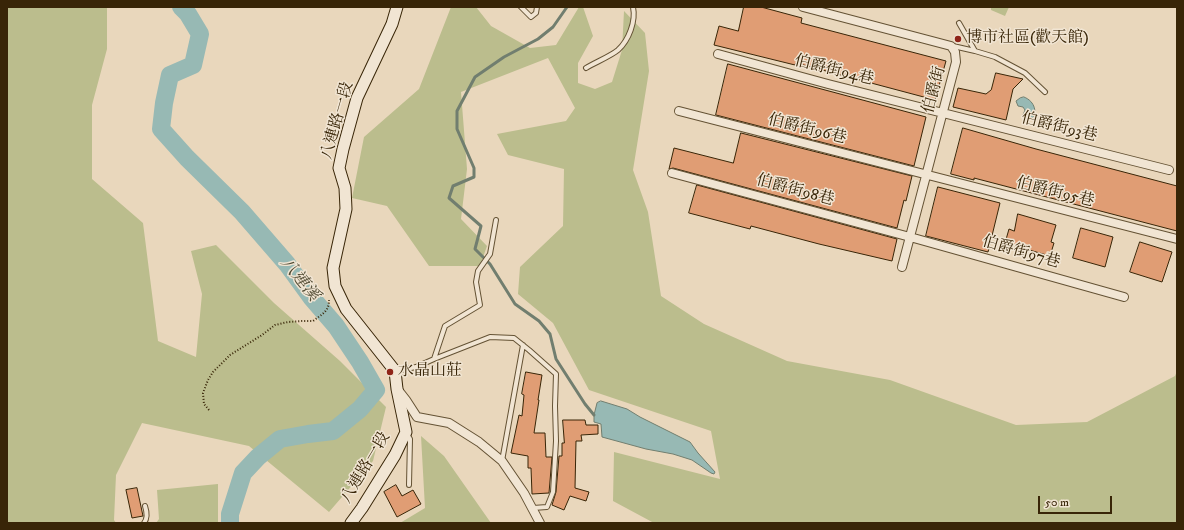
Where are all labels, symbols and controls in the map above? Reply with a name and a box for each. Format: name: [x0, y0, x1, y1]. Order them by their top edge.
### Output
place label: 博市社區(歡天館): [966, 29, 1089, 49]
marker: 博市社區(歡天館): [953, 34, 963, 44]
street label: 伯爵街94巷: [792, 52, 876, 90]
street label: 伯爵街: [920, 64, 950, 116]
street label: 八連路一段: [318, 80, 358, 162]
street label: 伯爵街93巷: [1019, 109, 1099, 147]
street label: 伯爵街96巷: [766, 111, 848, 149]
street label: 伯爵街98巷: [754, 171, 836, 211]
street label: 伯爵街95巷: [1014, 174, 1096, 212]
street label: 伯爵街97巷: [980, 233, 1062, 273]
water label: 八連溪: [275, 254, 323, 306]
place label: 水晶山莊: [398, 362, 462, 382]
marker: 水晶山莊: [385, 367, 395, 377]
street label: 八連路一段: [337, 429, 395, 507]
scale bar: [1040, 488, 1114, 514]
text: 50 m: [1045, 495, 1069, 510]

